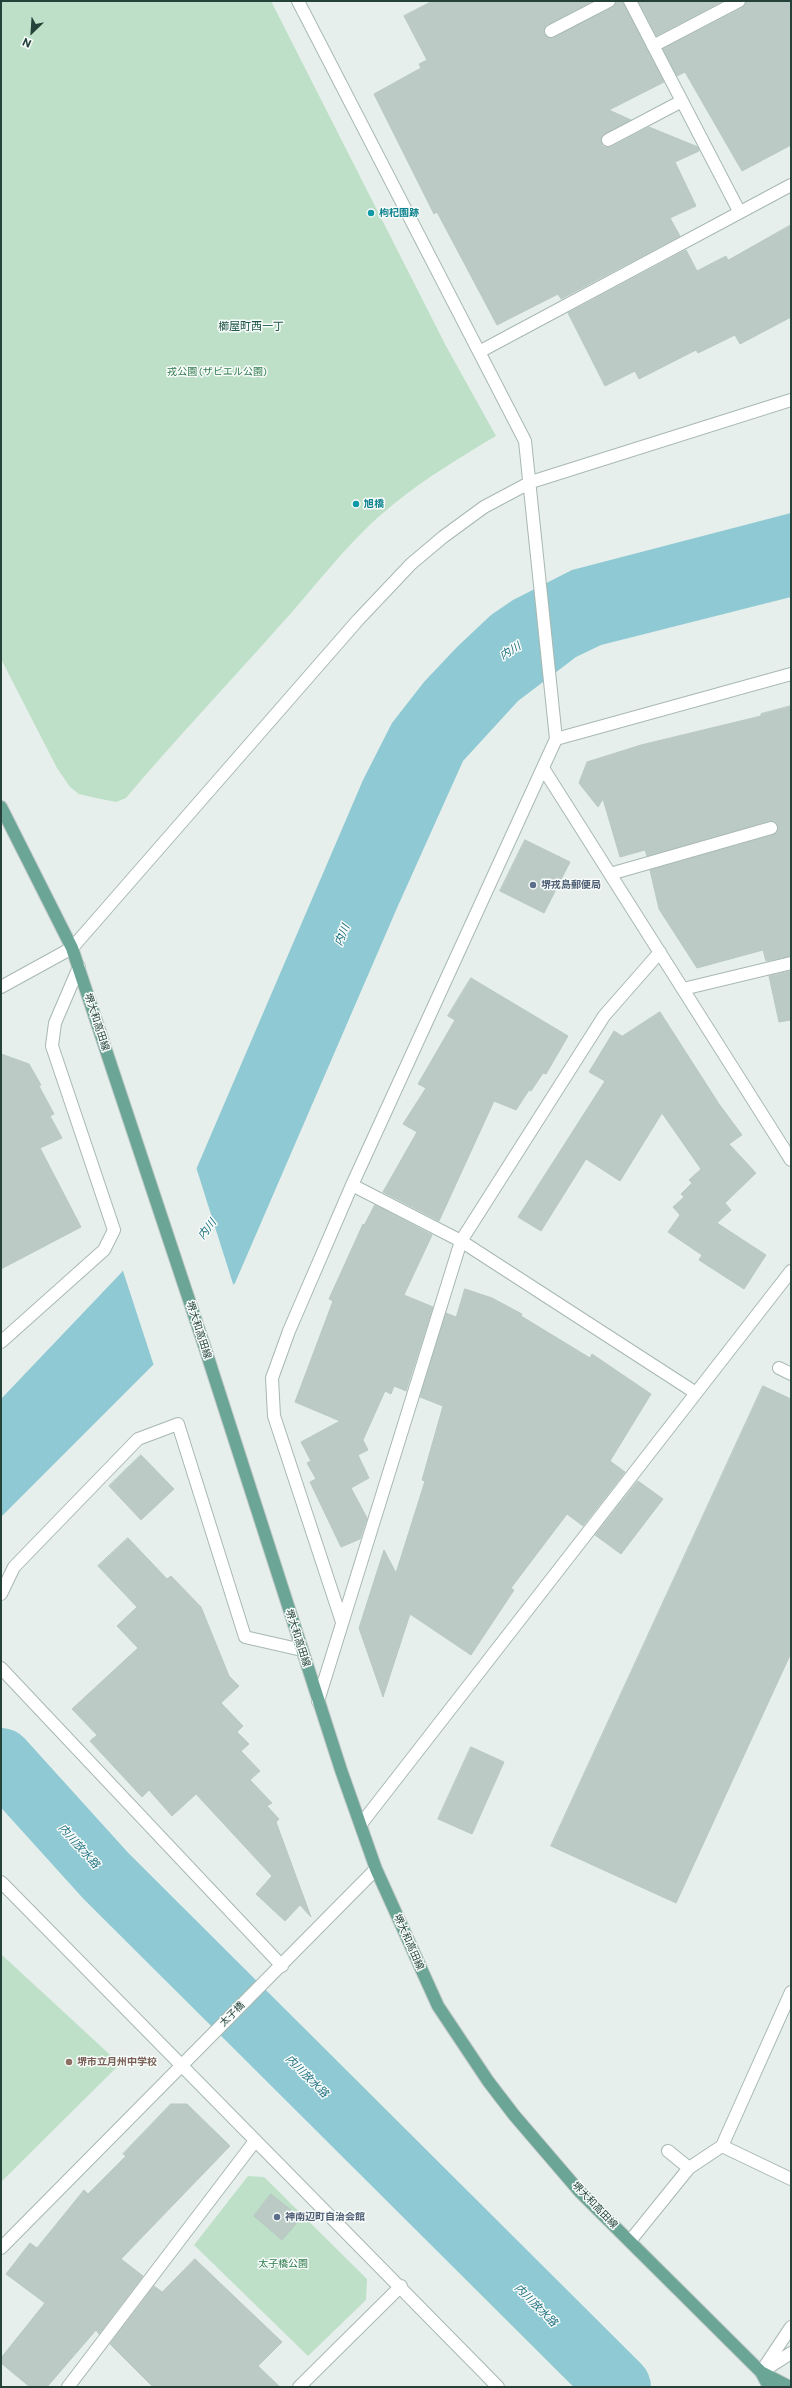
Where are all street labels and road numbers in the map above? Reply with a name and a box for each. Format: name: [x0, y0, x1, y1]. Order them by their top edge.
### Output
street label: 堺大和高田線: [82, 992, 112, 1052]
street label: 堺大和高田線: [184, 1300, 214, 1360]
street label: 堺大和高田線: [283, 1608, 313, 1668]
street label: 堺大和高田線: [391, 1912, 427, 1972]
street label: 太子橋: [217, 1999, 247, 2029]
street label: 堺大和高田線: [570, 2179, 620, 2231]

